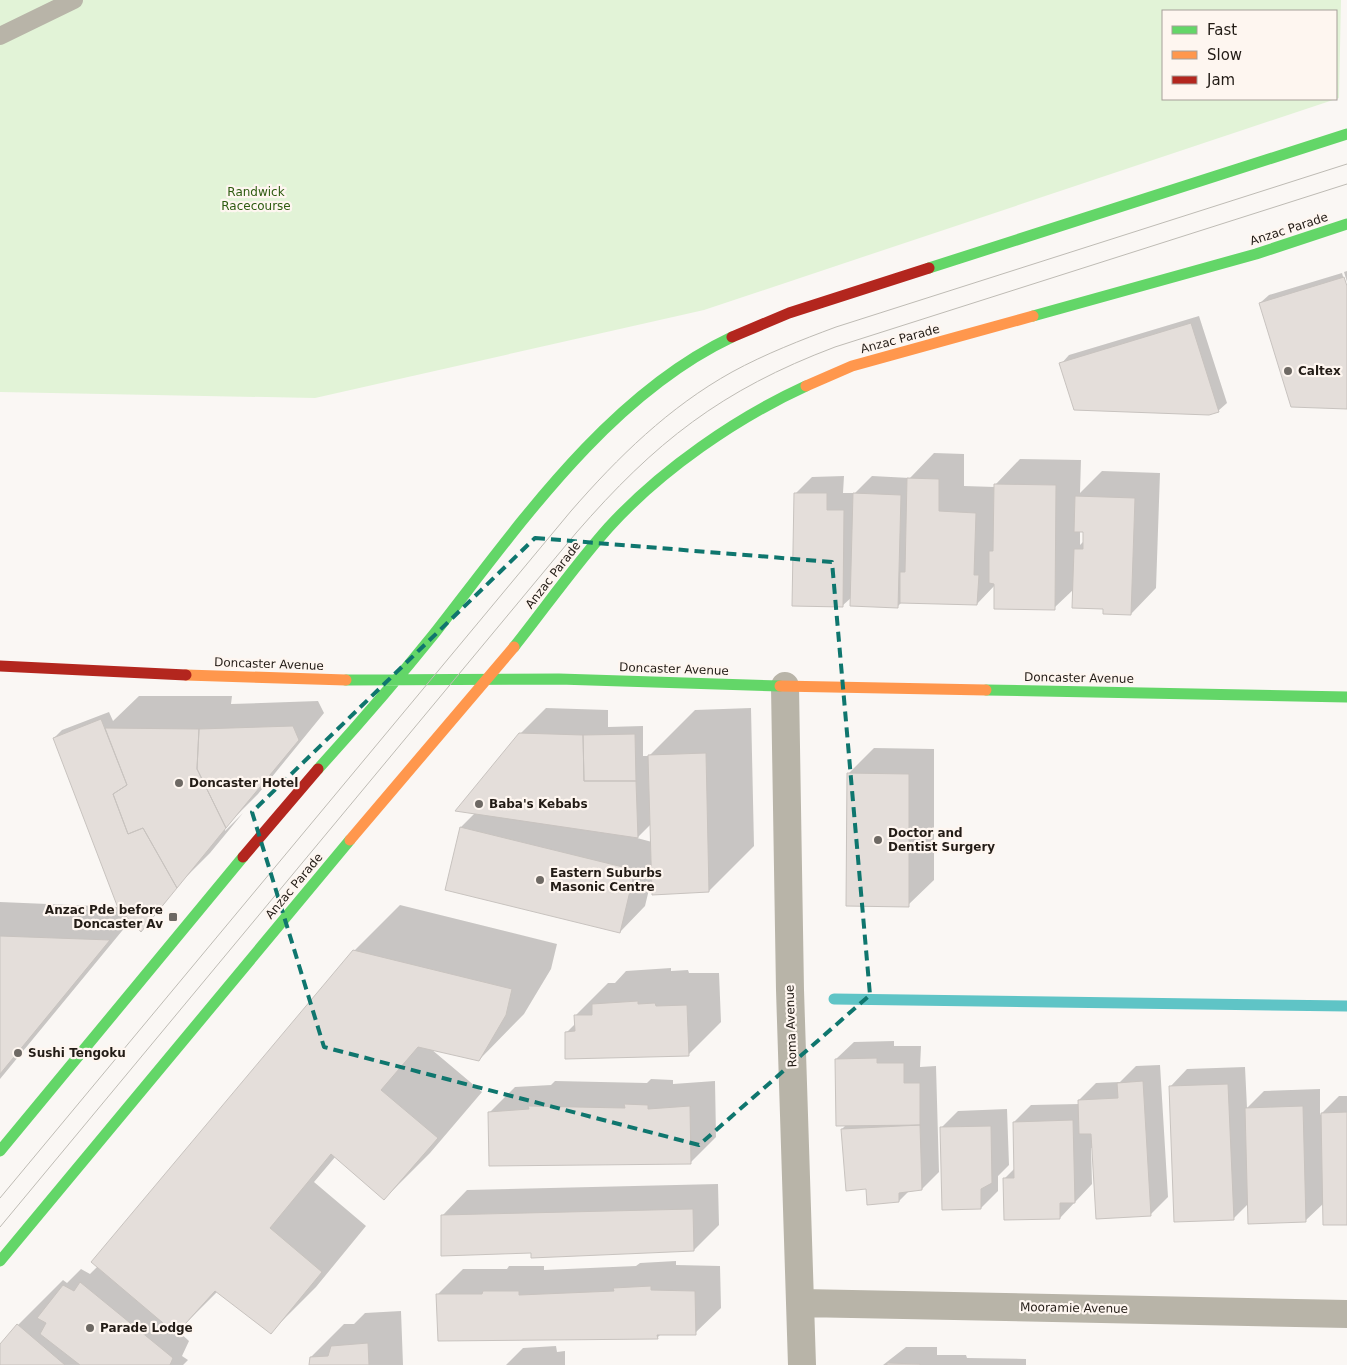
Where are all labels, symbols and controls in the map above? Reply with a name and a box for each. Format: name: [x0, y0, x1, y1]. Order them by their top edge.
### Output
legend: [1162, 10, 1337, 100]
text: Fast: [1207, 21, 1237, 39]
text: Slow: [1207, 46, 1242, 64]
text: Jam: [1206, 71, 1235, 89]
park label: Randwick Racecourse: [221, 185, 291, 213]
street label: Anzac Parade: [1248, 210, 1330, 248]
street label: Anzac Parade: [859, 322, 941, 356]
place label: Caltex: [1298, 364, 1341, 378]
marker: Caltex: [1282, 365, 1294, 377]
street label: Anzac Parade: [522, 539, 584, 611]
street label: Doncaster Avenue: [214, 655, 324, 673]
street label: Doncaster Avenue: [619, 660, 729, 678]
street label: Doncaster Avenue: [1024, 670, 1134, 686]
place label: Doncaster Hotel: [189, 776, 298, 790]
marker: Doncaster Hotel: [173, 777, 185, 789]
place label: Baba's Kebabs: [489, 797, 588, 811]
marker: Baba's Kebabs: [473, 798, 485, 810]
place label: Doctor and Dentist Surgery: [888, 826, 995, 854]
marker: Doctor and Dentist Surgery: [872, 834, 884, 846]
street label: Anzac Parade: [263, 850, 325, 922]
place label: Eastern Suburbs Masonic Centre: [550, 866, 662, 894]
marker: Eastern Suburbs Masonic Centre: [534, 874, 546, 886]
place label: Anzac Pde before Doncaster Av: [45, 903, 163, 931]
marker: Anzac Pde before Doncaster Av: [167, 911, 179, 923]
street label: Roma Avenue: [783, 984, 799, 1068]
place label: Sushi Tengoku: [28, 1046, 126, 1060]
marker: Sushi Tengoku: [12, 1047, 24, 1059]
street label: Mooramie Avenue: [1020, 1300, 1128, 1316]
place label: Parade Lodge: [100, 1321, 193, 1335]
marker: Parade Lodge: [84, 1322, 96, 1334]

